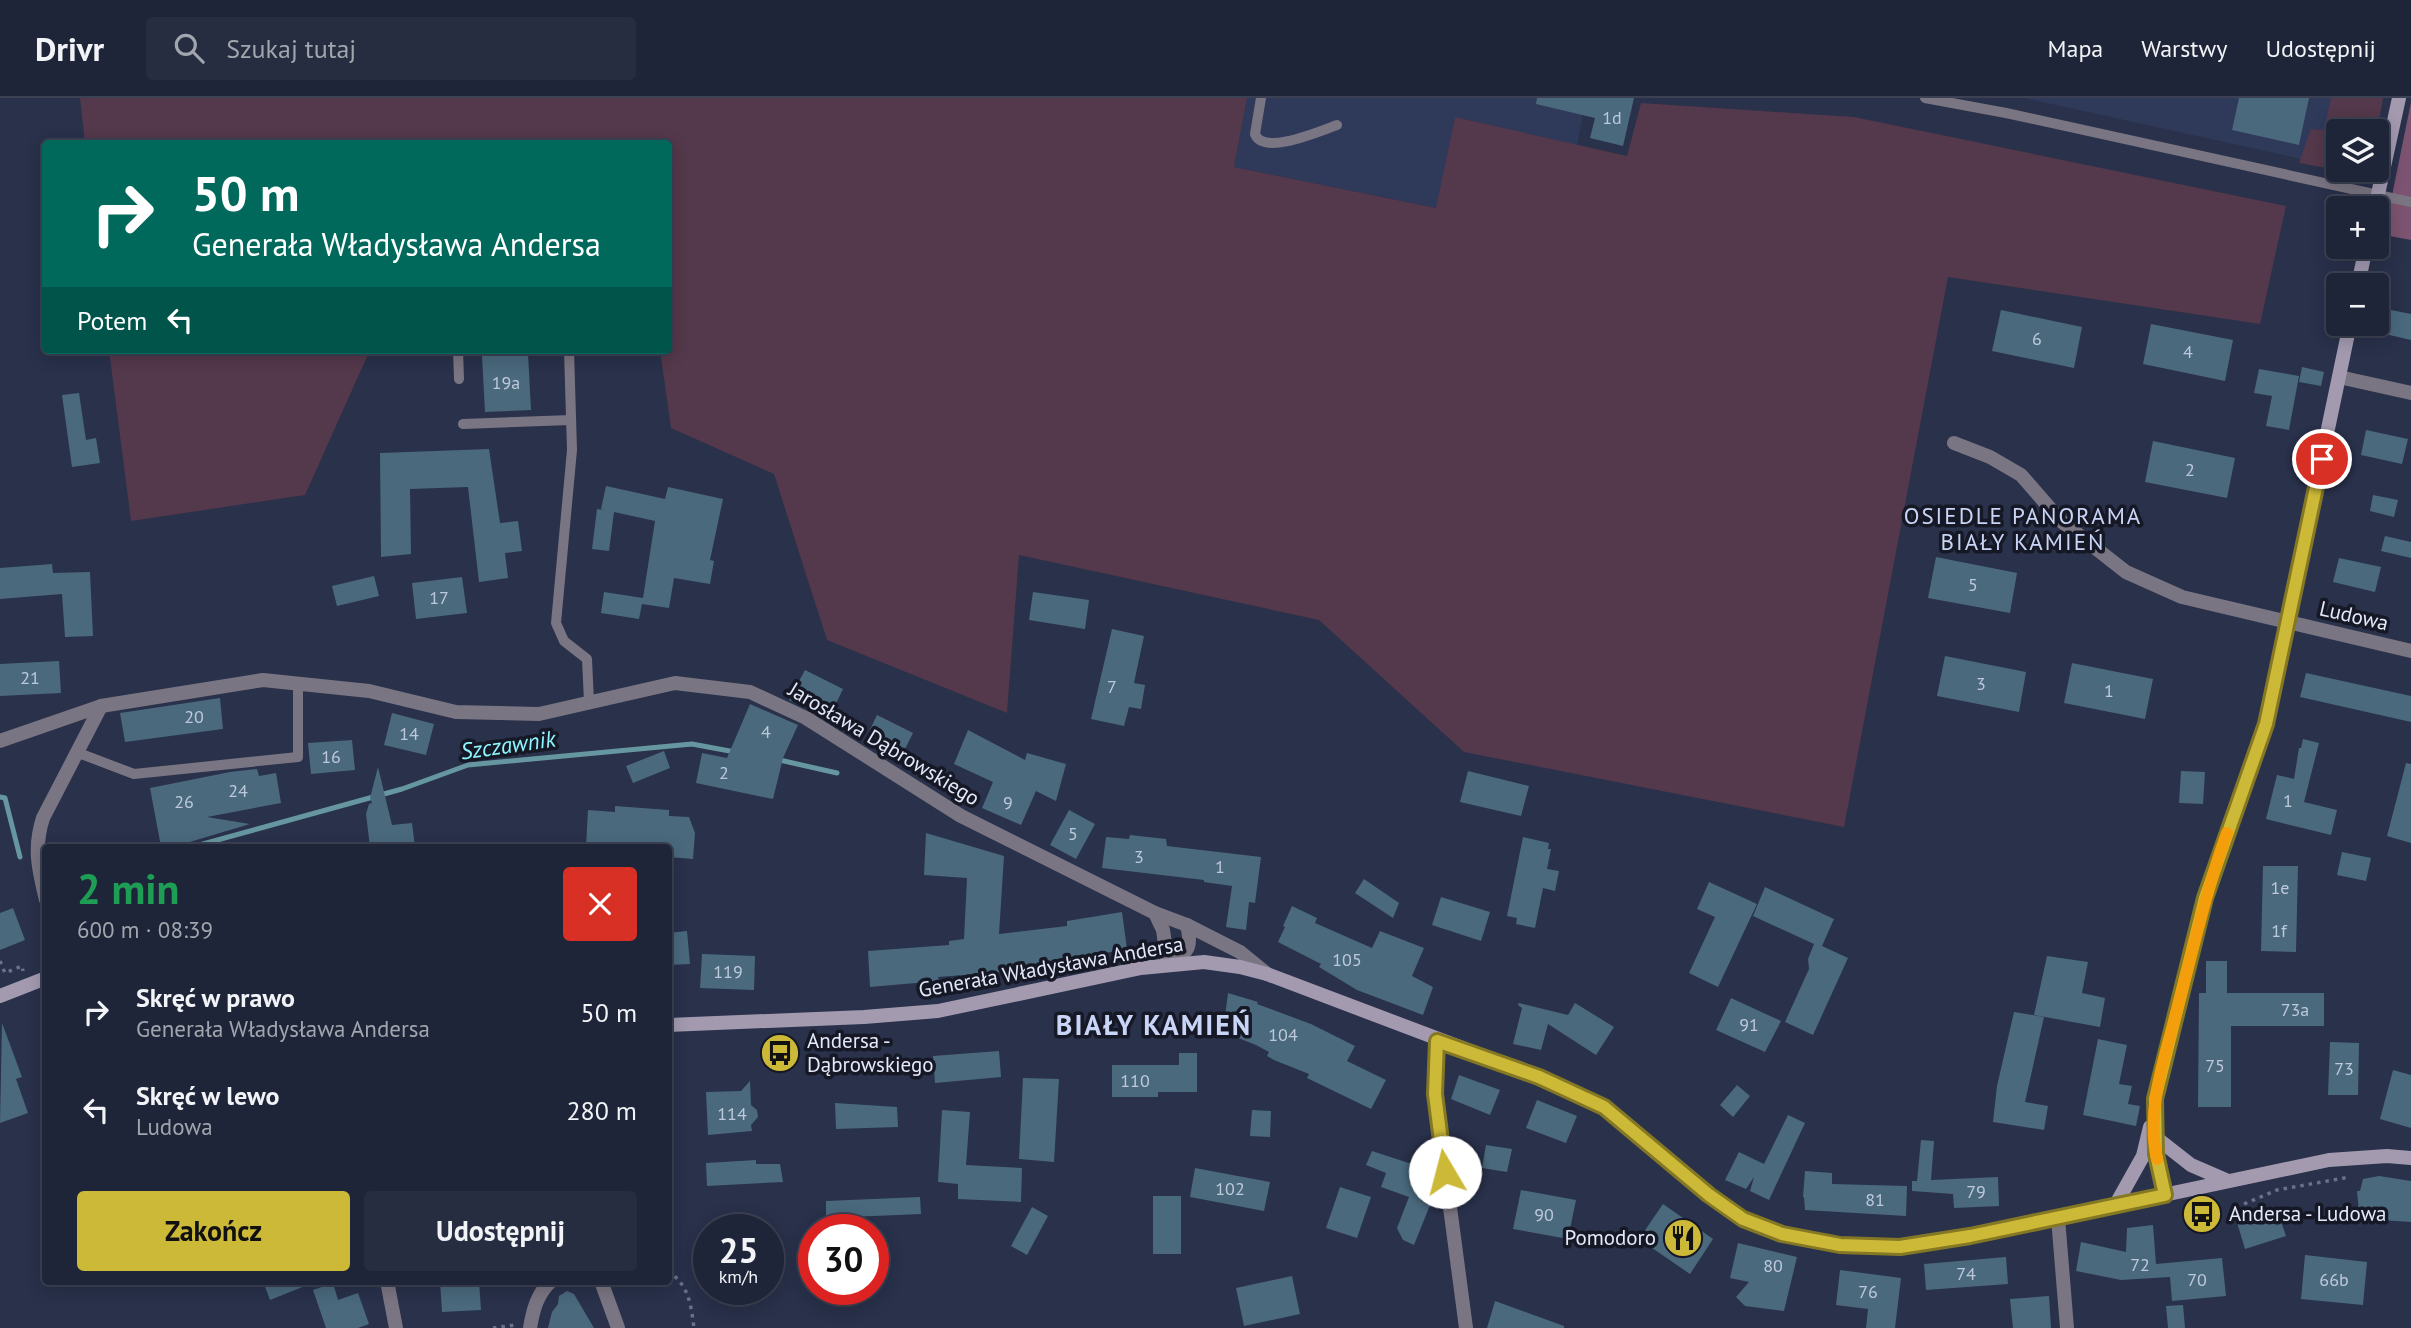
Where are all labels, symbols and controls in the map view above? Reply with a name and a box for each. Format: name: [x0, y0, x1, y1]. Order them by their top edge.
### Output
search box: [146, 17, 636, 80]
text: Drivr: [35, 27, 104, 70]
icon: search: [170, 29, 208, 67]
text: Szukaj tutaj: [226, 32, 356, 65]
text: Mapa: [2048, 33, 2103, 64]
text: Warstwy: [2141, 33, 2227, 64]
text: Udostępnij: [2265, 33, 2376, 64]
house number: 1d: [1602, 106, 1622, 129]
map controls: [2326, 119, 2389, 336]
button: layers: [2326, 119, 2389, 182]
text: 50 m: [192, 161, 299, 225]
icon: right: [77, 168, 168, 259]
button: +: [2326, 196, 2389, 259]
text: Generała Władysława Andersa: [192, 223, 601, 265]
button: −: [2326, 273, 2389, 336]
icon: left: [161, 301, 199, 339]
text: Potem: [77, 304, 147, 337]
house number: 6: [2032, 327, 2042, 350]
house number: 4: [2183, 340, 2193, 363]
house number: 19a: [492, 371, 520, 394]
pin: [2292, 429, 2352, 489]
icon: arrive: [2303, 440, 2341, 478]
house number: 2: [2185, 458, 2195, 481]
district label: OSIEDLE PANORAMA BIAŁY KAMIEŃ: [1904, 501, 2142, 556]
house number: 5: [1968, 573, 1978, 596]
house number: 17: [429, 586, 449, 609]
street label: Ludowa: [2317, 594, 2391, 637]
house number: 21: [20, 666, 40, 689]
house number: 3: [1976, 672, 1986, 695]
street label: Jarosława Dąbrowskiego: [783, 675, 985, 811]
house number: 7: [1107, 675, 1117, 698]
house number: 1: [2104, 679, 2114, 702]
house number: 20: [184, 705, 204, 728]
house number: 4: [761, 720, 771, 743]
house number: 14: [399, 722, 419, 745]
water label: Szczawnik: [459, 723, 559, 766]
house number: 16: [321, 745, 341, 768]
house number: 2: [719, 761, 729, 784]
house number: 24: [228, 779, 248, 802]
house number: 1: [2283, 789, 2293, 812]
house number: 26: [174, 790, 194, 813]
house number: 9: [1003, 791, 1013, 814]
house number: 5: [1068, 822, 1078, 845]
house number: 3: [1134, 845, 1144, 868]
house number: 1: [1215, 855, 1225, 878]
text: 2 min: [77, 861, 179, 916]
button: close: [563, 867, 637, 941]
house number: 1e: [2271, 876, 2289, 899]
text: 600 m · 08:39: [77, 915, 213, 944]
house number: 1f: [2271, 919, 2288, 942]
street label: Generała Władysława Andersa: [916, 930, 1185, 1003]
house number: 105: [1332, 948, 1362, 971]
house number: 119: [713, 960, 743, 983]
text: Skręć w prawo: [136, 981, 295, 1014]
icon: right: [77, 993, 115, 1031]
text: 50 m: [581, 996, 637, 1029]
house number: 73a: [2281, 998, 2309, 1021]
district label: BIAŁY KAMIEŃ: [1056, 1006, 1252, 1043]
house number: 91: [1739, 1013, 1759, 1036]
text: Generała Władysława Andersa: [136, 1014, 430, 1043]
house number: 104: [1268, 1023, 1298, 1046]
place label: Andersa - Dąbrowskiego: [807, 1027, 934, 1078]
bus stop icon: Andersa - Dąbrowskiego: [759, 1032, 801, 1074]
house number: 75: [2205, 1054, 2225, 1077]
house number: 73: [2334, 1057, 2354, 1080]
house number: 110: [1120, 1069, 1150, 1092]
text: Skręć w lewo: [136, 1079, 280, 1112]
icon: left: [77, 1091, 115, 1129]
text: 280 m: [566, 1094, 637, 1127]
house number: 114: [717, 1102, 747, 1125]
text: Ludowa: [136, 1112, 213, 1141]
position arrow: [1408, 1135, 1482, 1209]
house number: 102: [1215, 1177, 1245, 1200]
house number: 79: [1966, 1180, 1986, 1203]
house number: 81: [1865, 1188, 1885, 1211]
button: Zakończ: [77, 1191, 350, 1271]
button: Udostępnij: [364, 1191, 637, 1271]
bus stop icon: Andersa - Ludowa: [2181, 1193, 2223, 1235]
place label: Andersa - Ludowa: [2229, 1200, 2386, 1227]
house number: 90: [1534, 1203, 1554, 1226]
speed limit sign: 30: [798, 1214, 889, 1305]
restaurant icon: Pomodoro: [1662, 1217, 1704, 1259]
place label: Pomodoro: [1565, 1224, 1656, 1251]
text: 25: [719, 1227, 758, 1273]
house number: 72: [2130, 1253, 2150, 1276]
house number: 80: [1763, 1254, 1783, 1277]
house number: 74: [1956, 1262, 1976, 1285]
text: km/h: [719, 1265, 758, 1288]
house number: 70: [2187, 1268, 2207, 1291]
house number: 66b: [2319, 1268, 2349, 1291]
house number: 76: [1858, 1280, 1878, 1303]

